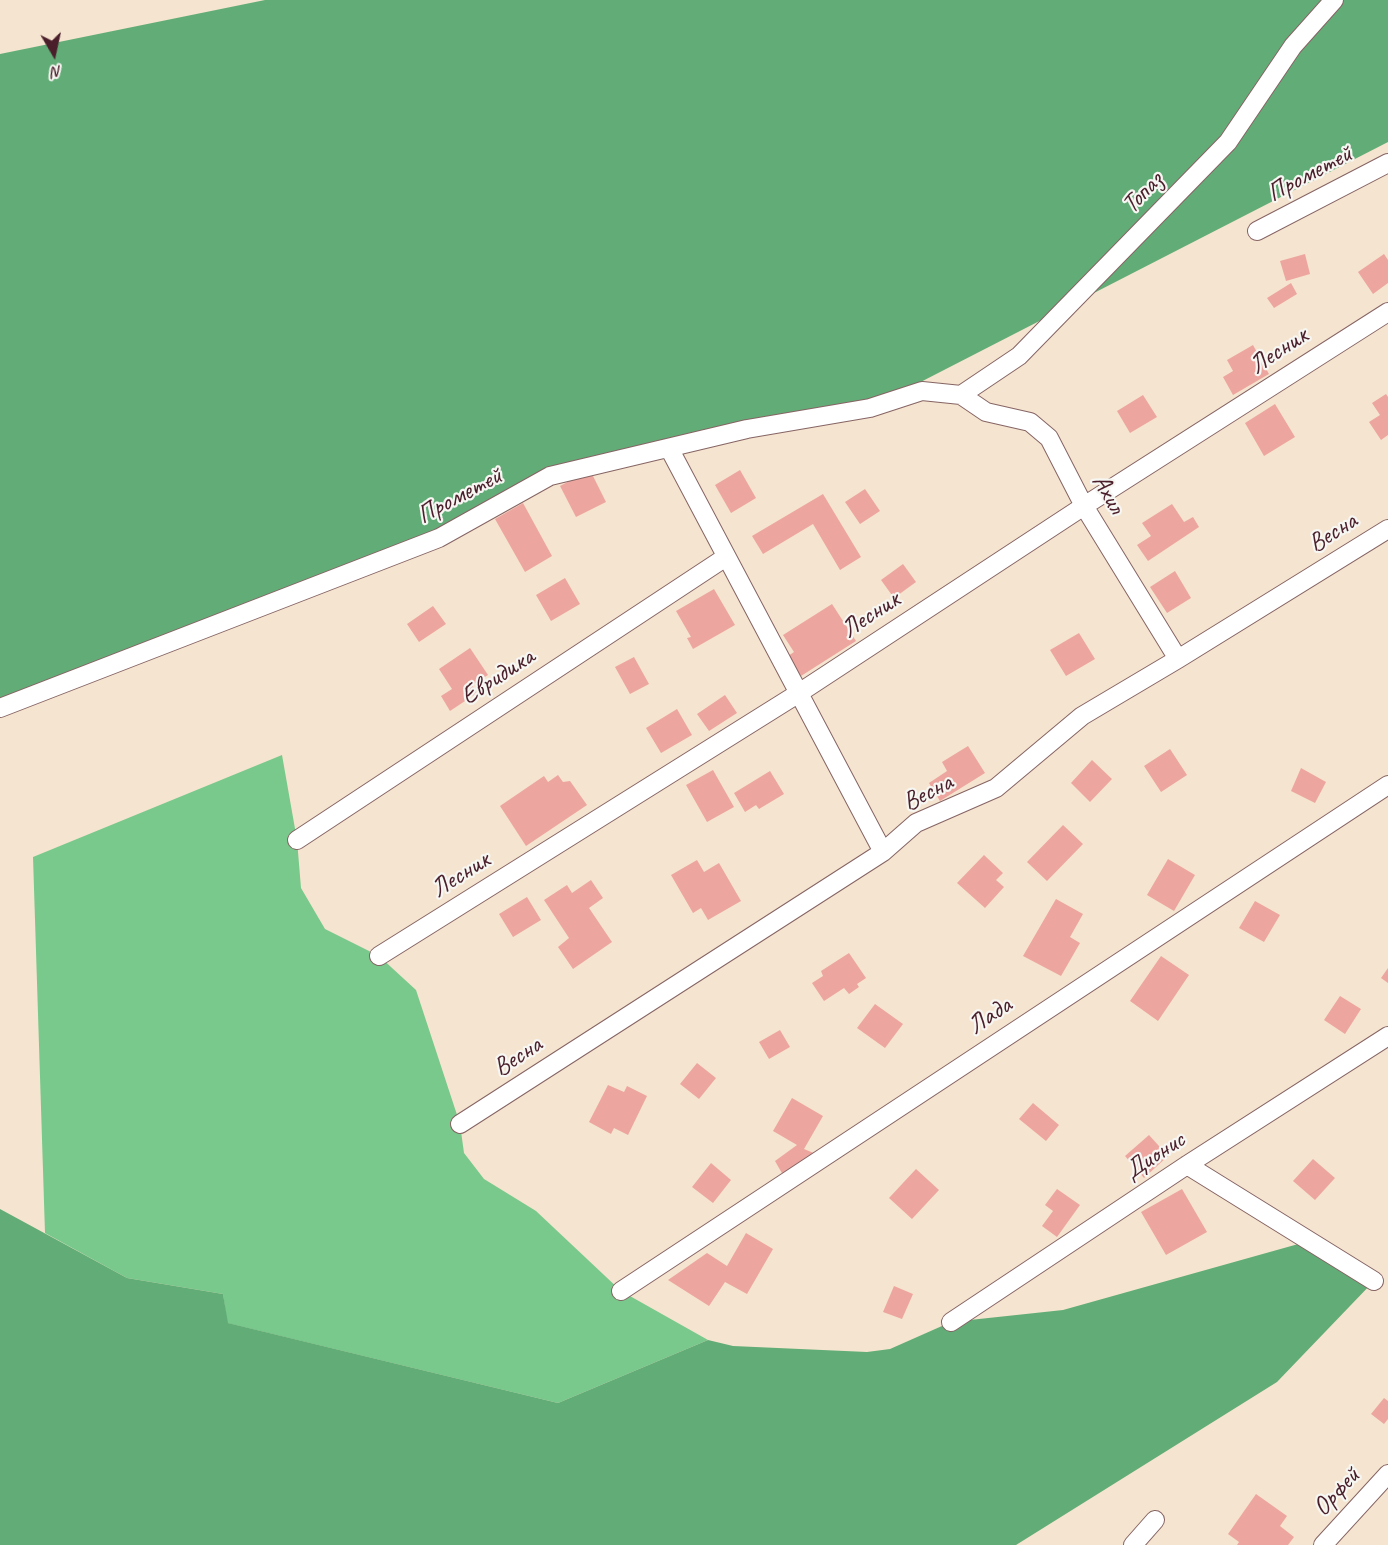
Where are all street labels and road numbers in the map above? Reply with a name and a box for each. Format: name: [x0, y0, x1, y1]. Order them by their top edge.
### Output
street label: Прометей: [1262, 139, 1358, 209]
street label: Топаз: [1116, 166, 1170, 220]
street label: Лесник: [1244, 320, 1314, 382]
street label: Прометей: [412, 461, 508, 531]
street label: Ахил: [1084, 469, 1132, 519]
street label: Весна: [1303, 506, 1363, 560]
street label: Лесник: [836, 584, 906, 646]
street label: Евридика: [455, 642, 541, 712]
street label: Весна: [898, 767, 958, 819]
street label: Лесник: [425, 845, 497, 905]
street label: Лада: [962, 990, 1018, 1042]
street label: Весна: [488, 1030, 548, 1084]
street label: Дионис: [1119, 1125, 1191, 1187]
street label: Орфей: [1307, 1461, 1367, 1523]

